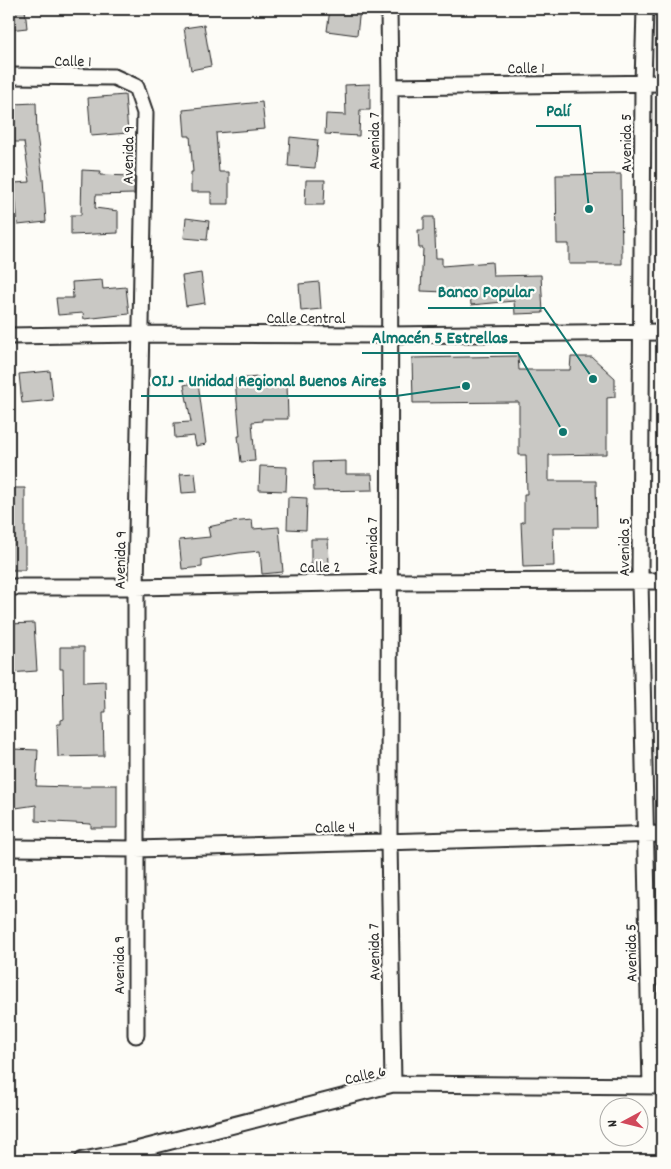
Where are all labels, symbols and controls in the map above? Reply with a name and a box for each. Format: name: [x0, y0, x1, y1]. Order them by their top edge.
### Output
street label: Calle 1: [54, 51, 92, 74]
street label: Calle 1: [507, 58, 545, 81]
callout: Palí: [536, 93, 580, 126]
text: Palí: [546, 100, 572, 125]
street label: Avenida 7: [364, 112, 387, 170]
street label: Avenida 5: [616, 114, 639, 172]
street label: Avenida 9: [117, 125, 142, 185]
callout: Banco Popular: [428, 275, 544, 308]
text: Banco Popular: [438, 281, 534, 306]
street label: Calle Central: [266, 308, 346, 331]
callout: Almacén 5 Estrellas: [362, 320, 518, 353]
text: Almacén 5 Estrellas: [372, 327, 509, 352]
callout: OIJ - Unidad Regional Buenos Aires: [141, 363, 396, 396]
text: OIJ - Unidad Regional Buenos Aires: [151, 370, 387, 395]
street label: Avenida 7: [362, 517, 385, 575]
street label: Avenida 5: [614, 518, 637, 576]
street label: Avenida 9: [109, 530, 134, 590]
street label: Calle 2: [299, 557, 341, 580]
street label: Calle 4: [315, 816, 356, 841]
street label: Avenida 7: [363, 923, 388, 981]
street label: Avenida 5: [620, 923, 645, 983]
street label: Avenida 9: [109, 936, 132, 994]
street label: Calle 6: [343, 1061, 389, 1092]
north arrow: [598, 1096, 648, 1146]
text: N: [603, 1119, 623, 1128]

